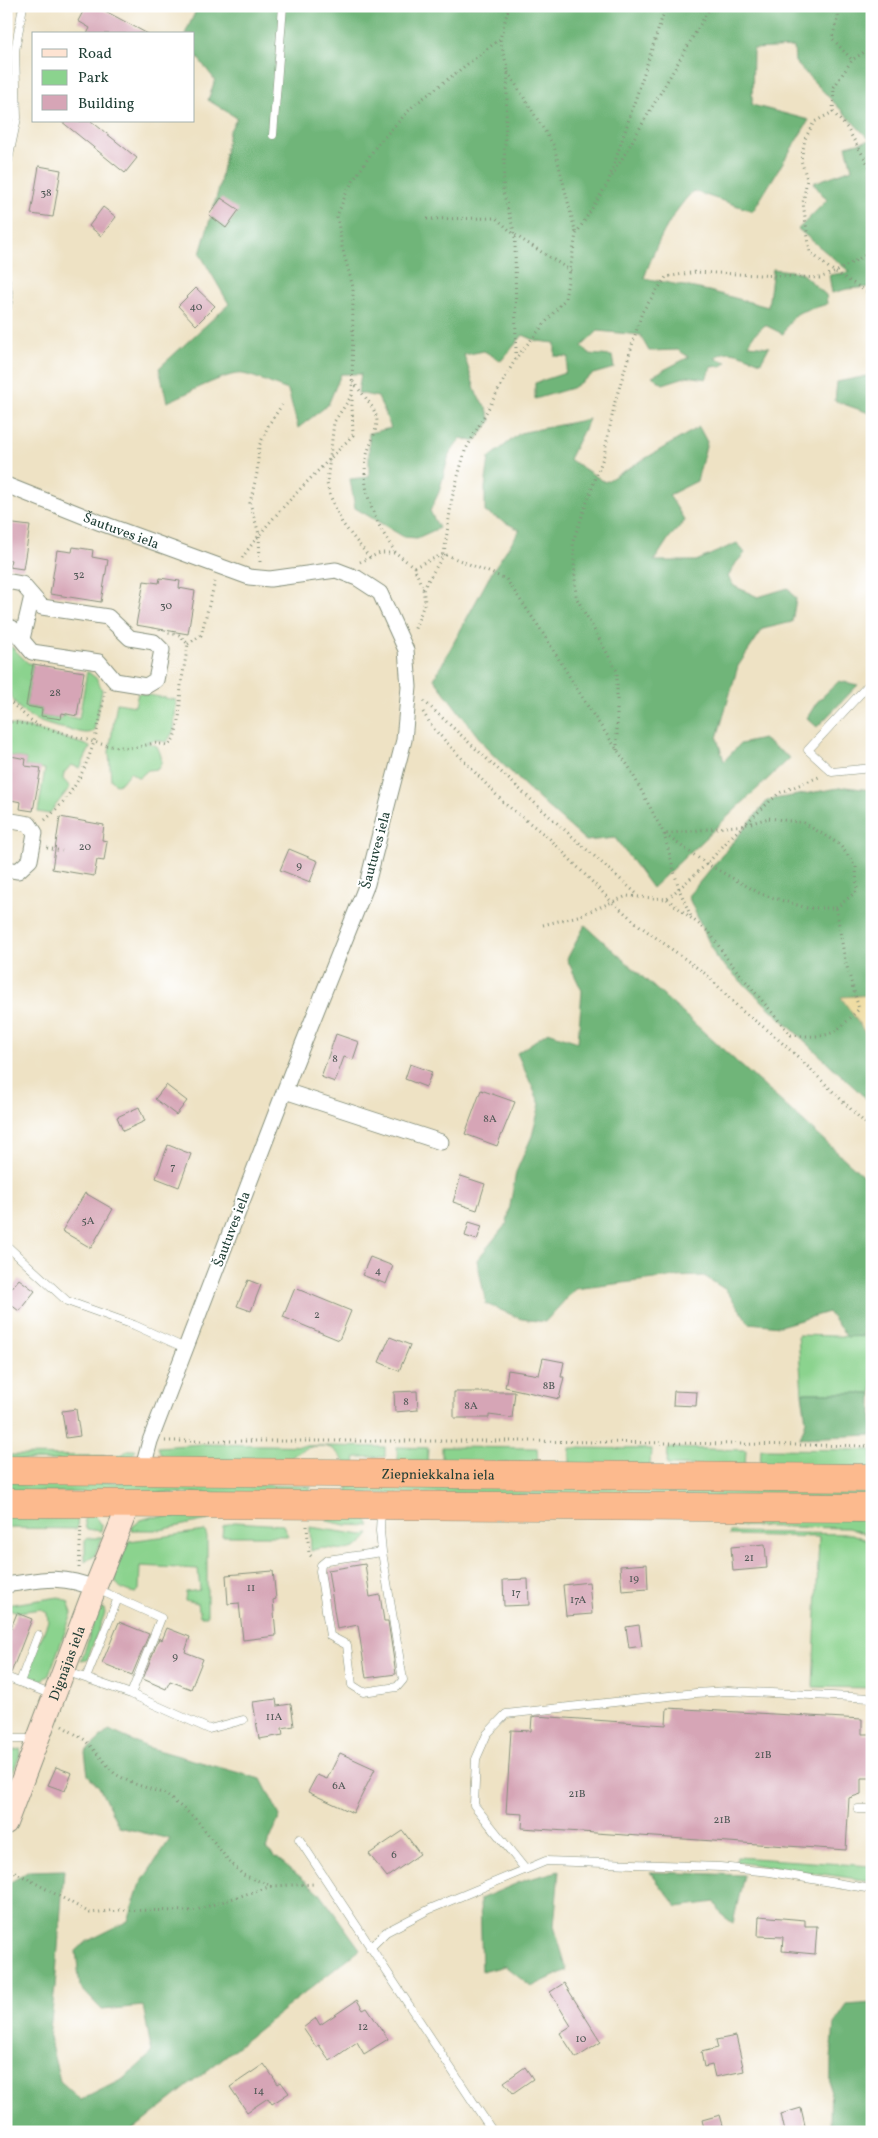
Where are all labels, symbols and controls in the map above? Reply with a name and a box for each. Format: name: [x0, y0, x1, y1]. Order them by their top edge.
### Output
legend: [32, 32, 195, 122]
text: Road: [78, 44, 112, 65]
text: Park: [78, 68, 109, 89]
text: Building: [78, 94, 135, 115]
house number: 38: [40, 186, 52, 201]
house number: 40: [190, 300, 203, 315]
street label: Šautuves iela: [80, 509, 162, 554]
house number: 32: [73, 568, 85, 583]
house number: 30: [160, 599, 172, 614]
house number: 28: [49, 686, 61, 701]
street label: Šautuves iela: [357, 809, 396, 891]
house number: 20: [79, 840, 92, 855]
house number: 9: [296, 859, 302, 874]
house number: 8: [332, 1052, 338, 1067]
house number: 8A: [483, 1112, 497, 1127]
house number: 7: [170, 1160, 176, 1175]
street label: Šautuves iela: [209, 1189, 256, 1270]
house number: 5A: [81, 1214, 95, 1229]
house number: 4: [375, 1264, 382, 1279]
house number: 2: [314, 1308, 320, 1323]
house number: 8B: [543, 1379, 555, 1394]
house number: 8: [403, 1395, 409, 1410]
house number: 8A: [464, 1399, 478, 1414]
street label: Ziepniekkalna iela: [381, 1465, 495, 1486]
house number: 21: [744, 1551, 754, 1566]
house number: 19: [629, 1572, 639, 1587]
house number: 11: [247, 1581, 255, 1596]
house number: 17: [511, 1586, 521, 1601]
house number: 17A: [570, 1593, 586, 1608]
street label: Dignājas iela: [45, 1623, 91, 1704]
house number: 9: [172, 1650, 178, 1665]
house number: 11A: [266, 1710, 282, 1725]
house number: 21B: [754, 1748, 772, 1763]
house number: 6A: [332, 1779, 346, 1794]
house number: 21B: [568, 1787, 586, 1802]
house number: 21B: [713, 1813, 731, 1828]
house number: 6: [391, 1848, 397, 1863]
house number: 12: [358, 2020, 368, 2035]
house number: 10: [576, 2032, 587, 2047]
house number: 14: [254, 2084, 265, 2099]

